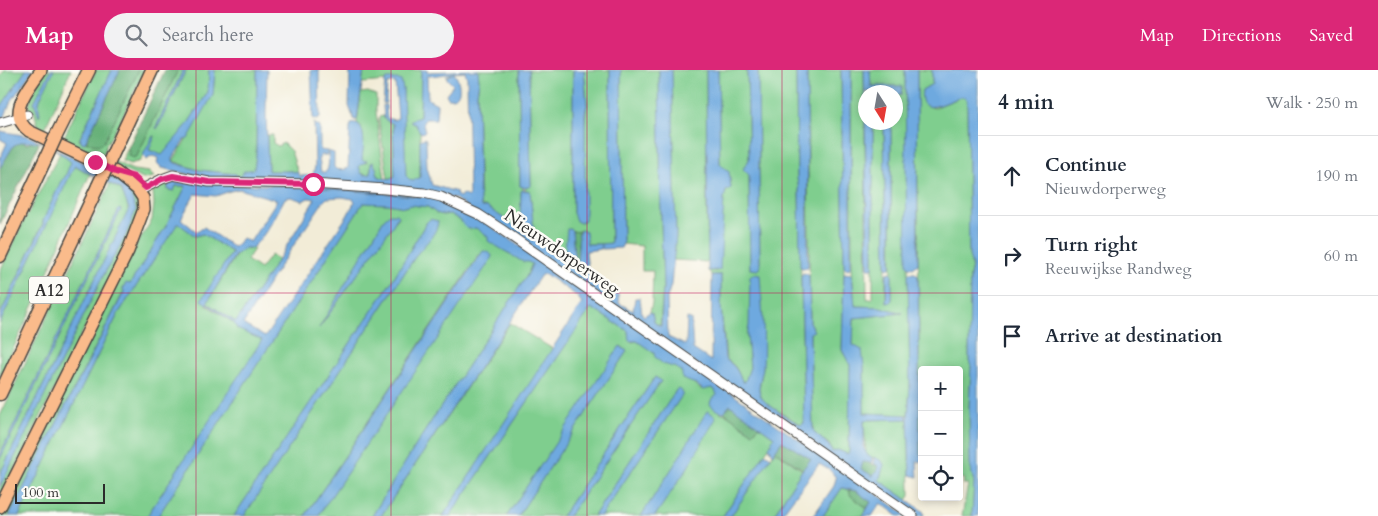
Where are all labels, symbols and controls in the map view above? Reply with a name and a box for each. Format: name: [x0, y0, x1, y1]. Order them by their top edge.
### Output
search box: [104, 13, 454, 58]
text: Map: [25, 19, 74, 52]
icon: search: [122, 21, 150, 49]
text: Search here: [162, 22, 254, 48]
text: Map: [1140, 23, 1174, 48]
text: Directions: [1202, 23, 1281, 48]
text: Saved: [1309, 23, 1353, 48]
north arrow: [858, 85, 903, 130]
text: 4 min: [998, 88, 1054, 117]
text: Walk · 250 m: [1266, 92, 1358, 114]
route end: [84, 151, 107, 174]
text: Continue: [1045, 152, 1127, 178]
icon: ahead: [998, 162, 1026, 190]
text: 190 m: [1316, 165, 1358, 187]
route start: [302, 173, 325, 196]
text: Nieuwdorperweg: [1045, 178, 1166, 200]
street label: Nieuwdorperweg: [499, 203, 625, 302]
text: Turn right: [1045, 232, 1137, 258]
icon: right: [998, 242, 1026, 270]
text: 60 m: [1324, 245, 1358, 267]
text: Reeuwijkse Randweg: [1045, 258, 1191, 280]
road number: A12: [29, 276, 69, 304]
icon: arrive: [998, 322, 1026, 350]
text: Arrive at destination: [1045, 323, 1222, 349]
map controls: [918, 366, 963, 501]
button: +: [918, 366, 963, 411]
button: −: [918, 411, 963, 456]
button: locate: [918, 456, 963, 501]
scale bar: [15, 481, 105, 504]
text: 100 m: [22, 483, 59, 502]

